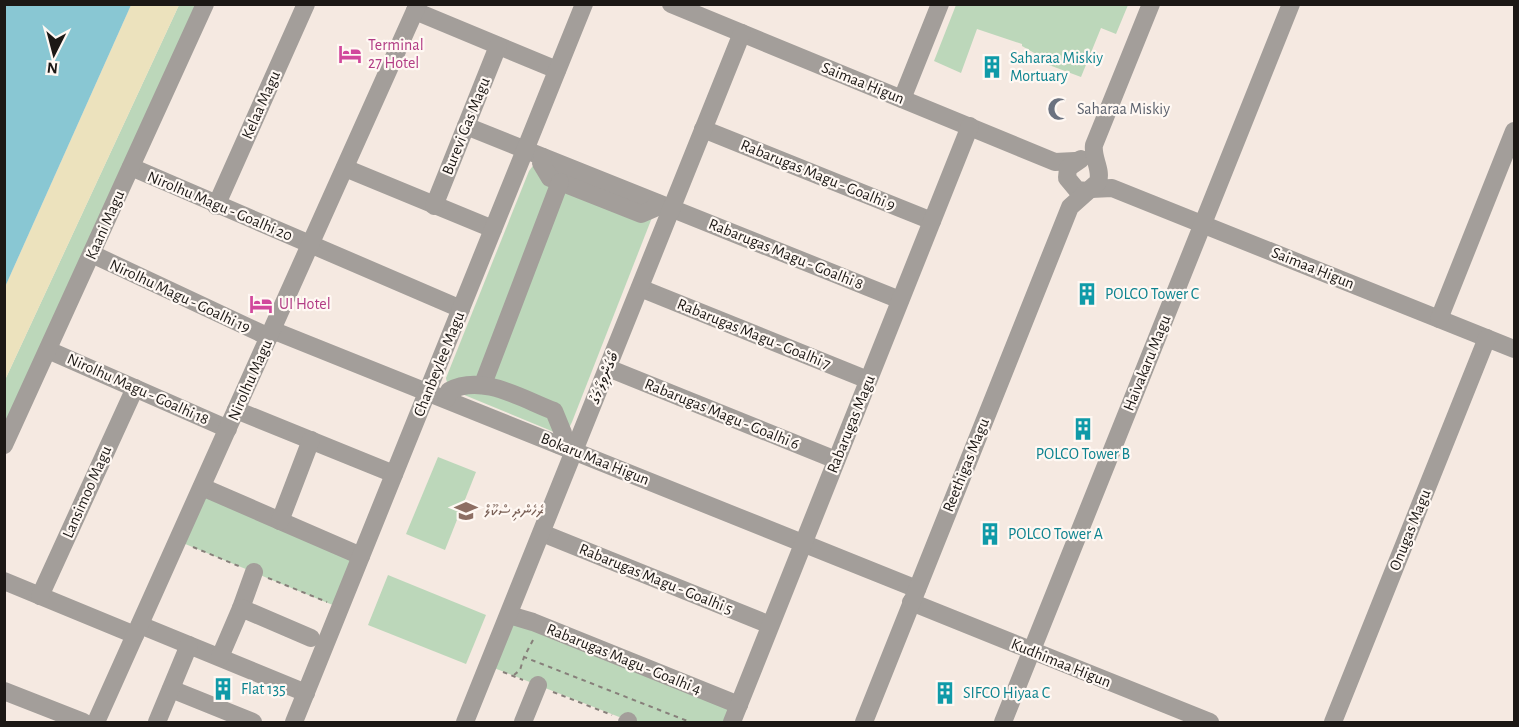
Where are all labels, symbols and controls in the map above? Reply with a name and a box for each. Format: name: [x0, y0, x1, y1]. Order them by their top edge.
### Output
north arrow: [24, 24, 84, 84]
place label: Terminal 27 Hotel: [368, 37, 424, 71]
hotel icon: Terminal 27 Hotel: [337, 41, 363, 67]
place label: Saharaa Miskiy Mortuary: [1010, 50, 1103, 85]
building icon: Saharaa Miskiy Mortuary: [979, 54, 1005, 80]
text: N: [46, 59, 59, 76]
street label: Saimaa Higun: [819, 59, 907, 107]
street label: Kelaa Magu: [239, 68, 283, 142]
street label: Burevi Gas Magu: [439, 75, 493, 177]
mosque icon: Saharaa Miskiy: [1046, 96, 1072, 122]
place label: Saharaa Miskiy: [1077, 101, 1170, 118]
street label: Rabarugas Magu - Goalhi 9: [738, 137, 898, 213]
street label: Nirolhu Magu - Goalhi 20: [145, 168, 295, 244]
street label: Kaani Magu: [83, 188, 127, 262]
street label: Rabarugas Magu - Goalhi 8: [706, 216, 866, 292]
street label: Saimaa Higun: [1269, 244, 1357, 292]
street label: Nirolhu Magu - Goalhi 19: [107, 256, 253, 336]
building icon: POLCO Tower C: [1074, 281, 1100, 307]
place label: POLCO Tower C: [1105, 286, 1199, 302]
hotel icon: UI Hotel: [248, 291, 274, 317]
place label: UI Hotel: [279, 296, 331, 312]
street label: Rabarugas Magu - Goalhi 7: [675, 296, 833, 372]
street label: Chanbeylee Magu: [411, 309, 468, 419]
street label: Haivakaru Magu: [1121, 313, 1173, 413]
street label: Nirolhu Magu: [225, 337, 275, 423]
street label: ބޯގަންވިލާ މަގު: [586, 350, 624, 408]
street label: Nirolhu Magu - Goalhi 18: [65, 351, 211, 427]
street label: Rabarugas Magu: [824, 373, 878, 475]
street label: Rabarugas Magu - Goalhi 6: [642, 376, 802, 452]
street label: Reethigas Magu: [940, 416, 992, 514]
building icon: POLCO Tower B: [1070, 416, 1096, 442]
street label: Bokaru Maa Higun: [539, 430, 651, 488]
street label: Lansimoo Magu: [60, 444, 114, 540]
place label: POLCO Tower B: [1036, 446, 1130, 462]
street label: Onugas Magu: [1386, 487, 1434, 573]
school or university icon: ރެހެންދި ސްކޫލް: [453, 498, 479, 524]
place label: ރެހެންދި ސްކޫލް: [484, 503, 544, 521]
building icon: POLCO Tower A: [977, 521, 1003, 547]
place label: POLCO Tower A: [1008, 526, 1103, 542]
street label: Rabarugas Magu - Goalhi 5: [577, 541, 735, 617]
street label: Rabarugas Magu - Goalhi 4: [544, 621, 704, 697]
street label: Kudhimaa Higun: [1009, 636, 1113, 690]
building icon: Flat 135: [210, 676, 236, 702]
building icon: SIFCO Hiyaa C: [932, 680, 958, 706]
place label: Flat 135: [241, 681, 286, 697]
place label: SIFCO Hiyaa C: [963, 685, 1050, 702]

